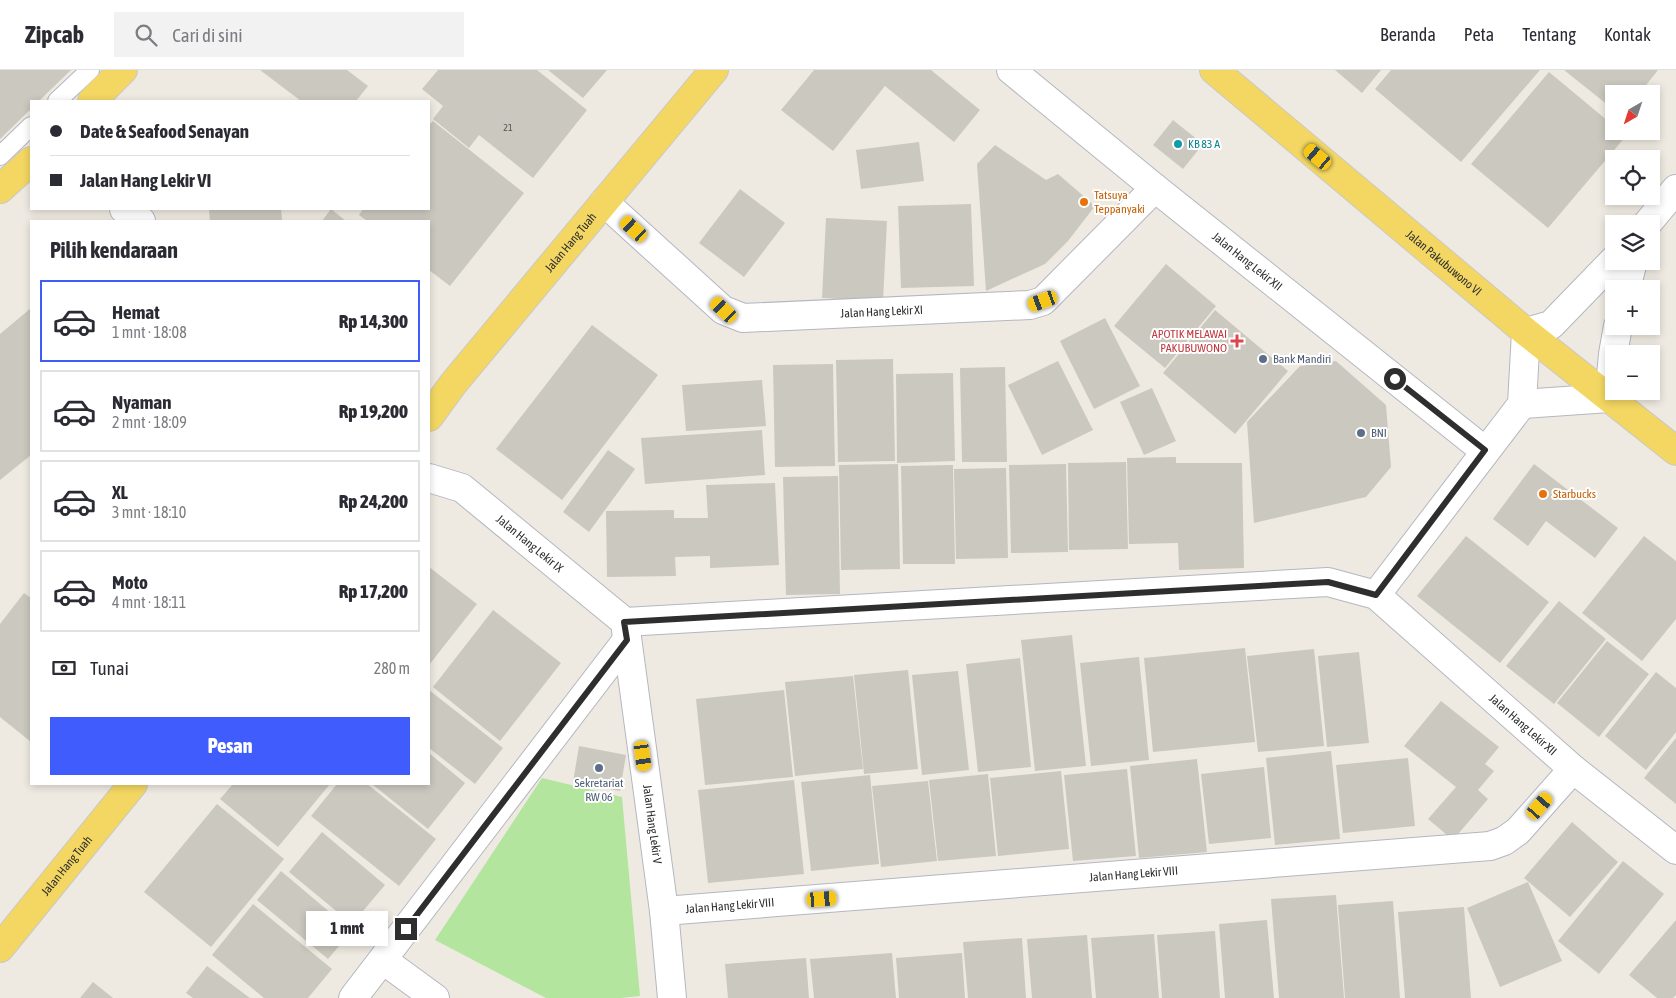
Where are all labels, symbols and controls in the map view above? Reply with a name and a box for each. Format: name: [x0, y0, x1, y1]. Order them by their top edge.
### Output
search box: [114, 12, 464, 57]
text: Zipcab: [25, 21, 84, 48]
icon: search: [132, 21, 160, 49]
text: Cari di sini: [172, 24, 243, 46]
text: Beranda: [1380, 24, 1436, 45]
text: Peta: [1464, 24, 1494, 45]
text: Tentang: [1522, 24, 1576, 45]
text: Kontak: [1604, 24, 1651, 45]
north arrow: [1605, 85, 1660, 140]
map controls: [1605, 85, 1660, 400]
text: Date & Seafood Senayan: [80, 120, 249, 142]
house number: 21: [503, 122, 513, 133]
place label: KB 83 A: [1188, 137, 1220, 151]
marker: KB 83 A: [1172, 138, 1184, 150]
car: [1301, 142, 1334, 172]
button: locate: [1605, 150, 1660, 205]
text: Jalan Hang Lekir VI: [80, 169, 211, 191]
place label: Tatsuya Teppanyaki: [1094, 188, 1145, 216]
marker: Tatsuya Teppanyaki: [1078, 196, 1090, 208]
street label: Jalan Hang Tuah: [542, 210, 599, 275]
car: [617, 213, 650, 245]
button: layers: [1605, 215, 1660, 270]
street label: Jalan Pakubuwono VI: [1403, 227, 1484, 299]
street label: Jalan Hang Lekir XII: [1209, 229, 1285, 294]
text: Pilih kendaraan: [50, 237, 178, 263]
button: +: [1605, 280, 1660, 335]
car: [1026, 289, 1059, 313]
car: [707, 294, 740, 326]
icon: car: [52, 299, 97, 344]
text: Hemat: [112, 301, 160, 323]
street label: Jalan Hang Lekir XI: [840, 303, 923, 321]
text: Rp 14,300: [339, 310, 408, 332]
text: 1 mnt · 18:08: [112, 323, 187, 341]
place label: APOTIK MELAWAI PAKUBUWONO: [1152, 327, 1227, 355]
marker: APOTIK MELAWAI PAKUBUWONO: [1231, 335, 1243, 347]
button: −: [1605, 345, 1660, 400]
place label: Bank Mandiri: [1273, 352, 1331, 366]
marker: Bank Mandiri: [1257, 353, 1269, 365]
route start: [1384, 368, 1406, 390]
icon: car: [52, 389, 97, 434]
text: Nyaman: [112, 391, 171, 413]
text: Rp 19,200: [339, 400, 408, 422]
text: 2 mnt · 18:09: [112, 413, 187, 431]
place label: BNI: [1371, 426, 1387, 440]
marker: BNI: [1355, 427, 1367, 439]
icon: car: [52, 479, 97, 524]
text: XL: [112, 481, 128, 503]
place label: Starbucks: [1553, 487, 1596, 501]
marker: Starbucks: [1537, 488, 1549, 500]
text: Rp 24,200: [339, 490, 408, 512]
text: 3 mnt · 18:10: [112, 503, 186, 521]
street label: Jalan Hang Lekir IX: [493, 512, 566, 576]
icon: car: [52, 569, 97, 614]
text: Moto: [112, 571, 148, 593]
text: Rp 17,200: [339, 580, 408, 602]
text: 4 mnt · 18:11: [112, 593, 186, 611]
icon: cash: [50, 654, 78, 682]
text: Tunai: [90, 657, 129, 679]
text: 280 m: [374, 659, 410, 677]
street label: Jalan Hang Lekir XII: [1486, 691, 1560, 758]
button: Pesan: [50, 717, 410, 775]
car: [633, 740, 652, 772]
marker: Sekretariat RW 06: [593, 762, 605, 774]
place label: Sekretariat RW 06: [574, 776, 624, 804]
street label: Jalan Hang Lekir V: [640, 784, 665, 865]
car: [1524, 790, 1555, 822]
street label: Jalan Hang Tuah: [38, 833, 95, 898]
street label: Jalan Hang Lekir VIII: [1089, 864, 1178, 885]
car: [806, 890, 837, 908]
street label: Jalan Hang Lekir VIII: [685, 895, 775, 916]
callout: 1 mnt: [306, 912, 388, 946]
route end: [395, 918, 417, 940]
text: 1 mnt: [330, 919, 364, 937]

